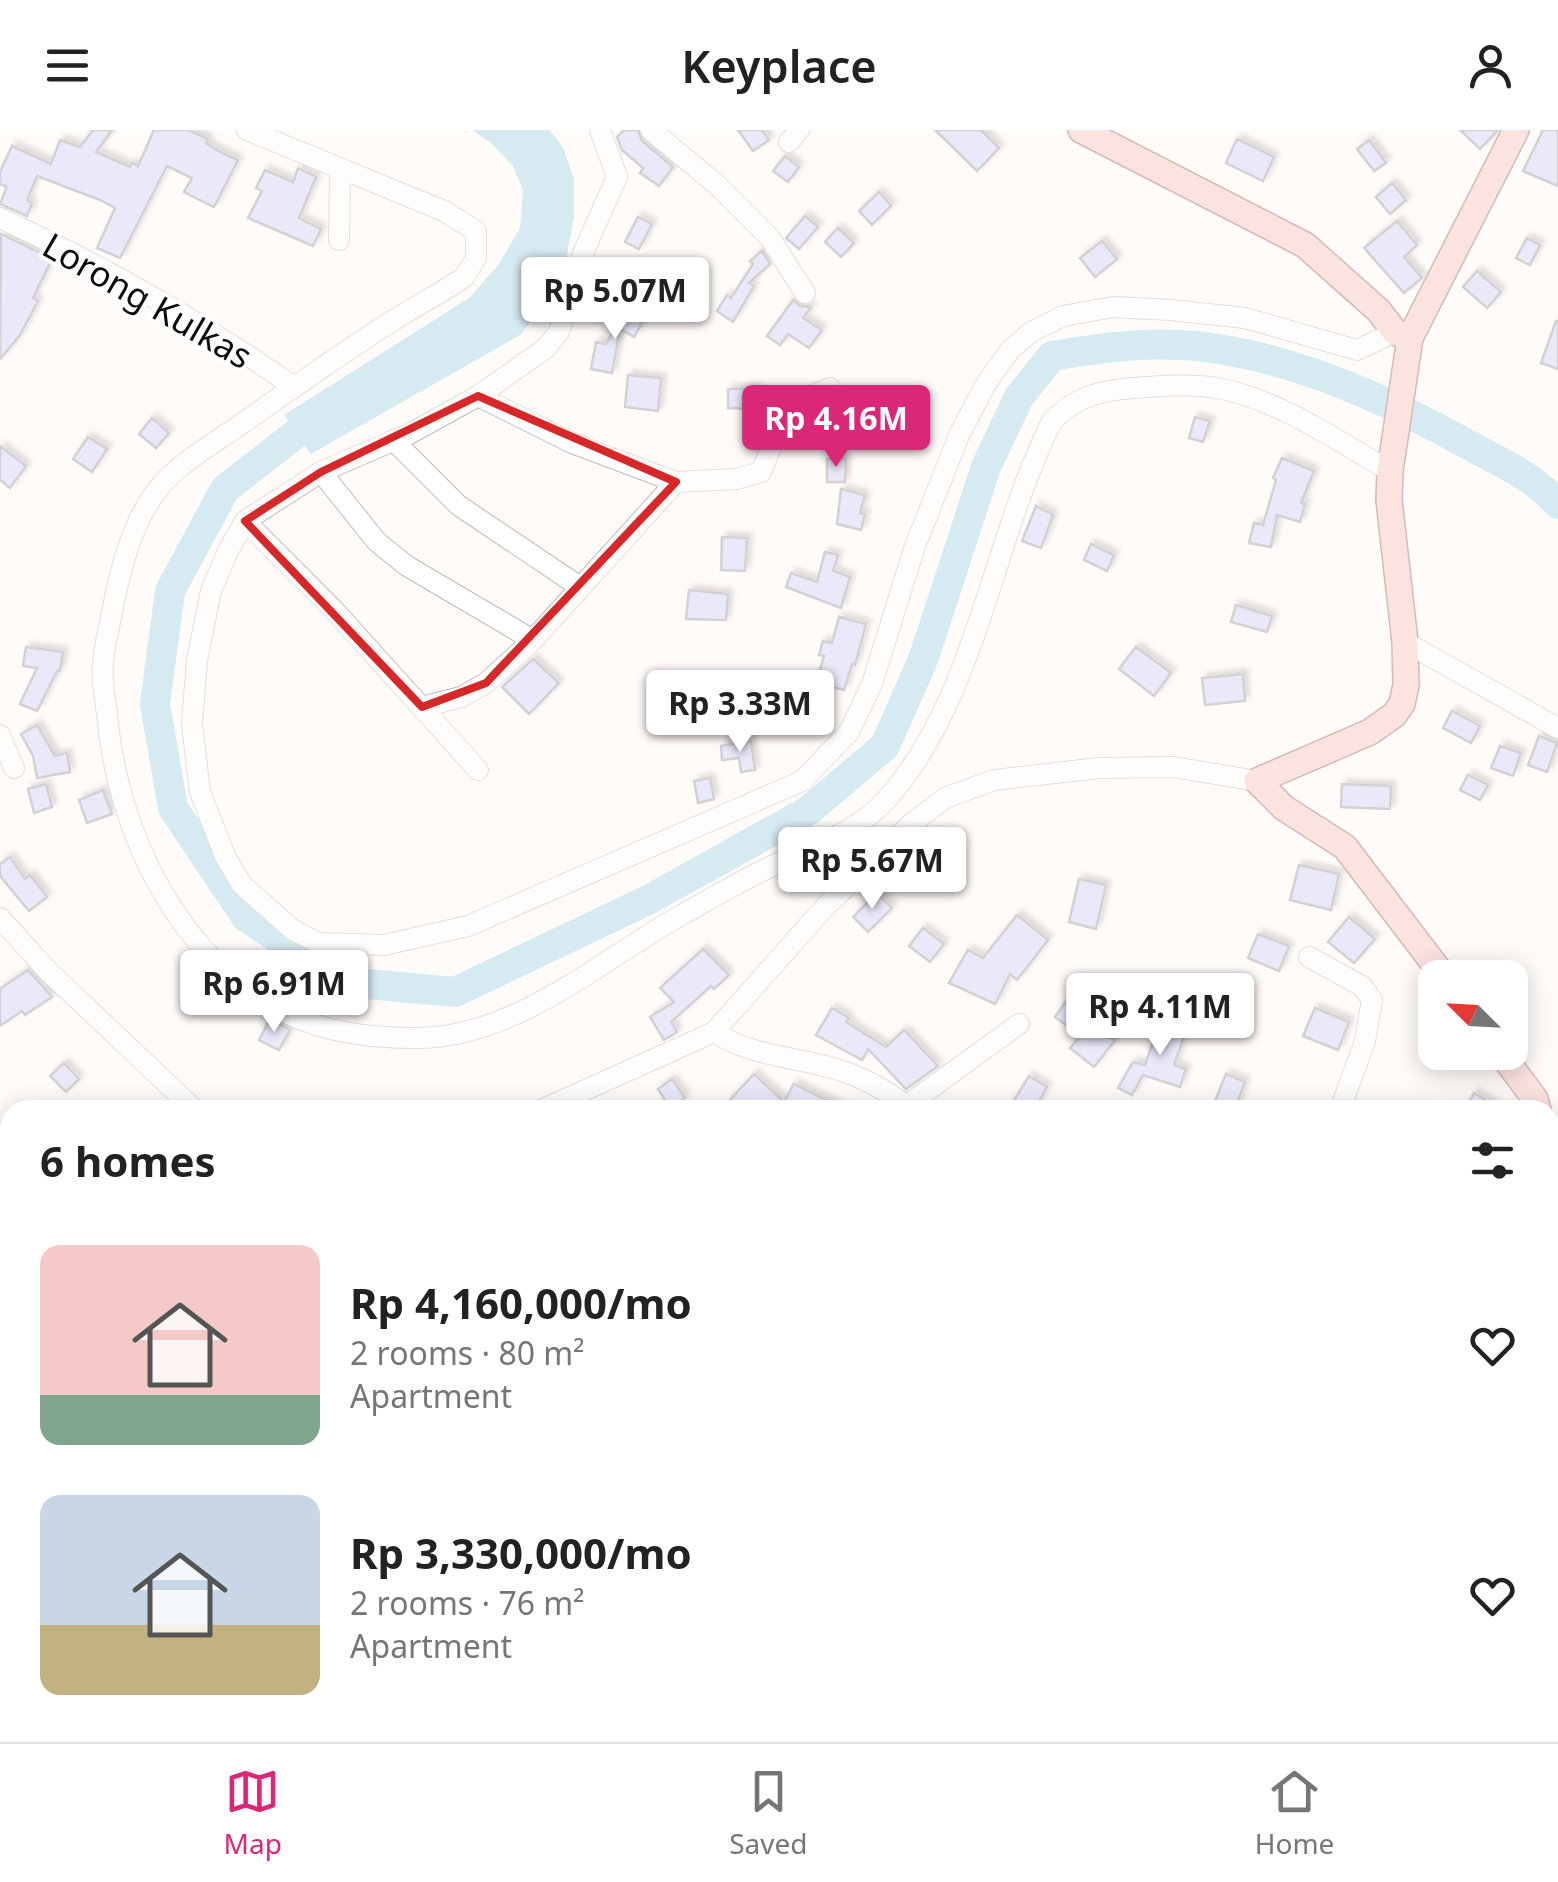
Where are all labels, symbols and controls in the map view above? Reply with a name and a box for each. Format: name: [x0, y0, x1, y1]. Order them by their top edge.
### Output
text: Keyplace: [681, 35, 877, 96]
icon: menu: [40, 38, 95, 93]
icon: person: [1463, 38, 1518, 93]
street label: Lorong Kulkas: [35, 221, 261, 379]
pin: Rp 5.07M: [512, 257, 718, 342]
text: Rp 5.07M: [543, 268, 687, 311]
pin: Rp 4.16M: [733, 385, 939, 470]
text: Rp 4.16M: [764, 396, 908, 439]
pin: Rp 3.33M: [637, 670, 843, 755]
text: Rp 3.33M: [668, 681, 812, 724]
pin: Rp 5.67M: [769, 827, 975, 912]
text: Rp 5.67M: [800, 838, 944, 881]
pin: Rp 6.91M: [171, 950, 377, 1035]
north arrow: [1418, 960, 1528, 1070]
map controls: [1418, 960, 1528, 1070]
text: Rp 6.91M: [202, 961, 346, 1004]
pin: Rp 4.11M: [1057, 973, 1263, 1058]
text: Rp 4.11M: [1088, 984, 1232, 1027]
text: 6 homes: [40, 1132, 216, 1189]
icon: filters: [1465, 1133, 1520, 1188]
text: Rp 4,160,000/mo: [350, 1274, 692, 1331]
icon: home: [120, 1285, 240, 1405]
icon: heart: [1465, 1318, 1520, 1373]
text: 2 rooms · 80 m²: [350, 1331, 584, 1374]
text: Apartment: [350, 1374, 512, 1417]
text: Rp 3,330,000/mo: [350, 1524, 692, 1581]
icon: home: [120, 1535, 240, 1655]
icon: heart: [1465, 1568, 1520, 1623]
text: 2 rooms · 76 m²: [350, 1581, 584, 1624]
text: Apartment: [350, 1624, 512, 1667]
tab: Map: [224, 1764, 282, 1862]
tab: Saved: [729, 1764, 807, 1862]
tab: Home: [1255, 1764, 1334, 1862]

